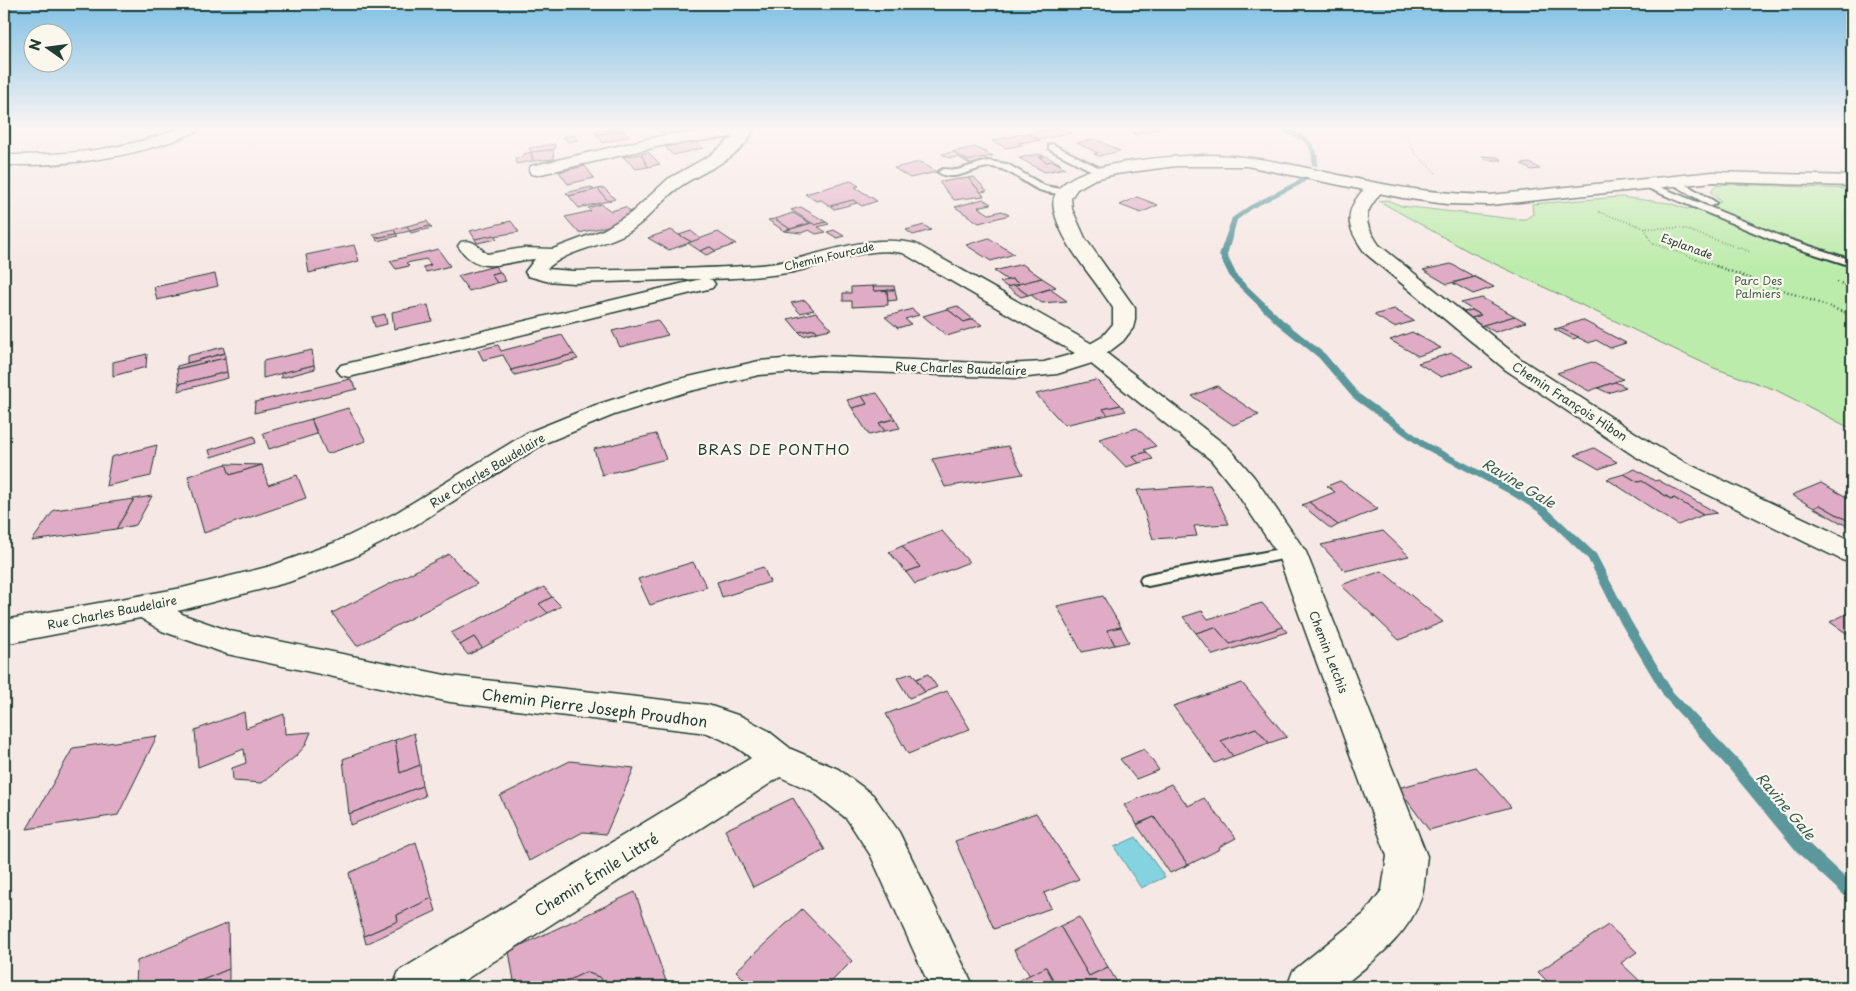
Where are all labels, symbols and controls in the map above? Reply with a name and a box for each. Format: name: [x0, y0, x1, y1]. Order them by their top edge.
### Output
north arrow: [22, 22, 72, 72]
text: N: [23, 37, 46, 53]
street label: Esplanade: [1659, 229, 1715, 263]
street label: Chemin Fourcade: [782, 237, 876, 275]
park label: Parc Des Palmiers: [1734, 272, 1782, 302]
street label: Rue Charles Baudelaire: [895, 357, 1027, 379]
street label: Chemin François Hibon: [1509, 357, 1631, 445]
street label: Rue Charles Baudelaire: [426, 428, 548, 512]
district label: BRAS DE PONTHO: [697, 437, 851, 460]
water label: Ravine Gale: [1478, 453, 1561, 514]
street label: Rue Charles Baudelaire: [46, 591, 178, 633]
street label: Chemin Letchis: [1305, 608, 1353, 696]
street label: Chemin Pierre Joseph Proudhon: [481, 682, 709, 732]
water label: Ravine Gale: [1751, 768, 1821, 845]
street label: Chemin Émile Littré: [530, 826, 663, 921]

